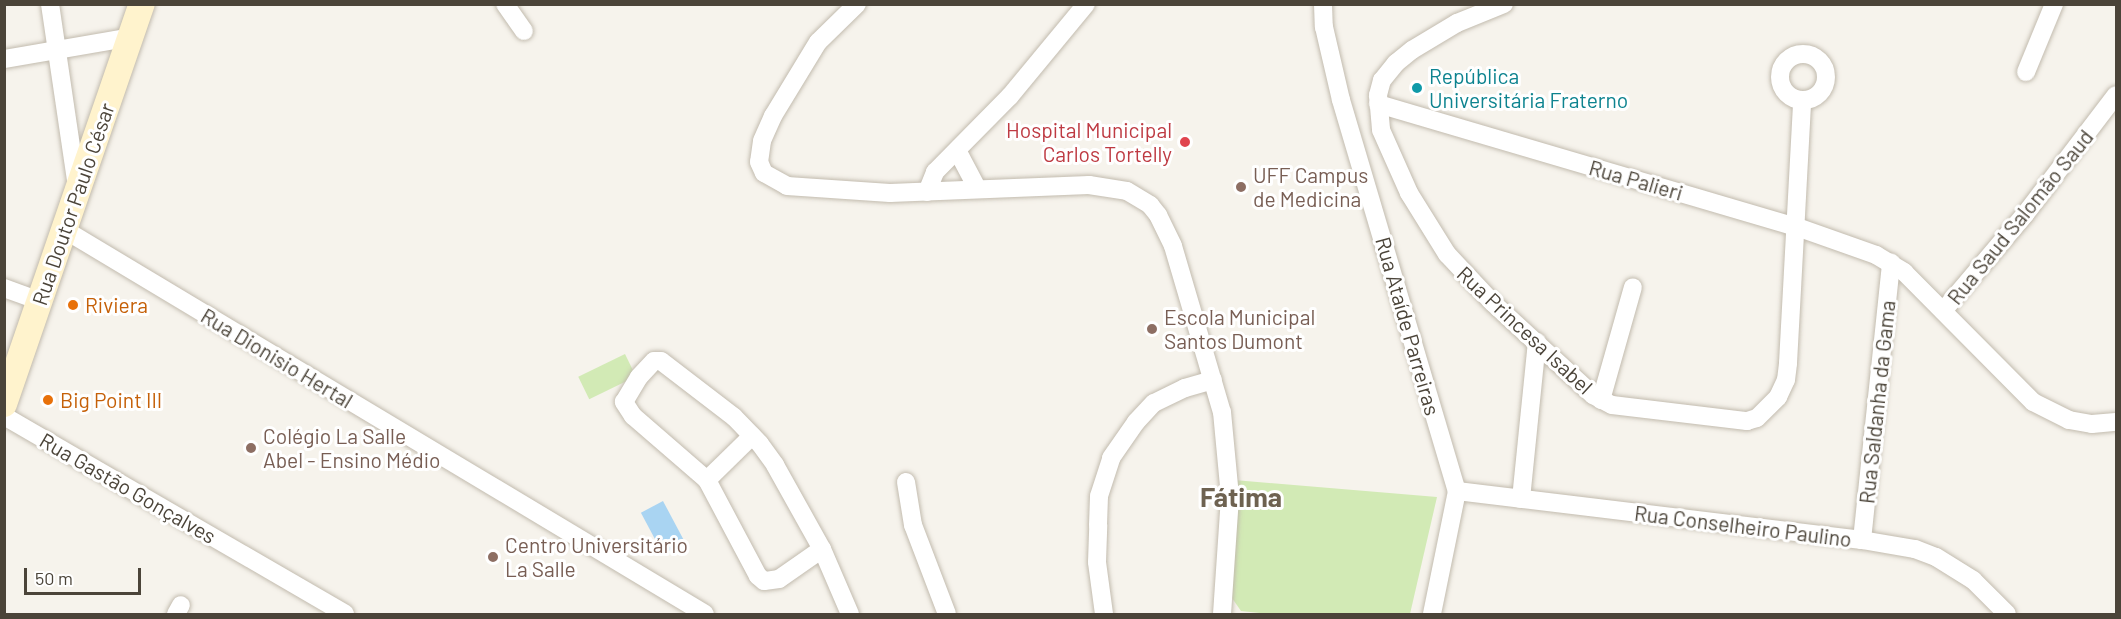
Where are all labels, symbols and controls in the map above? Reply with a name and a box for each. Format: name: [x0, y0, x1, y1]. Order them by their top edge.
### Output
place label: República Universitária Fraterno: [1429, 63, 1628, 113]
marker: República Universitária Fraterno: [1410, 81, 1424, 95]
street label: Rua Doutor Paulo César: [27, 99, 119, 309]
place label: Hospital Municipal Carlos Tortelly: [1006, 117, 1172, 167]
street label: Rua Saud Salomão Saud: [1942, 125, 2098, 309]
marker: Hospital Municipal Carlos Tortelly: [1176, 133, 1194, 151]
street label: Rua Palieri: [1586, 155, 1686, 205]
place label: UFF Campus de Medicina: [1253, 162, 1368, 212]
marker: UFF Campus de Medicina: [1234, 180, 1248, 194]
street label: Rua Ataíde Parreiras: [1370, 234, 1446, 418]
street label: Rua Princesa Isabel: [1452, 261, 1598, 399]
place label: Riviera: [85, 292, 148, 318]
marker: Riviera: [66, 298, 80, 312]
street label: Rua Saldanha da Gama: [1854, 299, 1900, 505]
street label: Rua Dionisio Hertal: [197, 303, 357, 413]
place label: Escola Municipal Santos Dumont: [1164, 304, 1315, 354]
marker: Escola Municipal Santos Dumont: [1145, 322, 1159, 336]
place label: Big Point III: [60, 387, 162, 413]
marker: Big Point III: [41, 393, 55, 407]
place label: Colégio La Salle Abel - Ensino Médio: [263, 423, 441, 473]
street label: Rua Gastão Gonçalves: [35, 427, 221, 549]
marker: Colégio La Salle Abel - Ensino Médio: [244, 441, 258, 455]
district label: Fátima: [1200, 481, 1282, 513]
street label: Rua Conselheiro Paulino: [1633, 500, 1853, 552]
place label: Centro Universitário La Salle: [505, 532, 688, 582]
marker: Centro Universitário La Salle: [486, 550, 500, 564]
scale bar: [27, 556, 144, 594]
text: 50 m: [35, 567, 73, 589]

